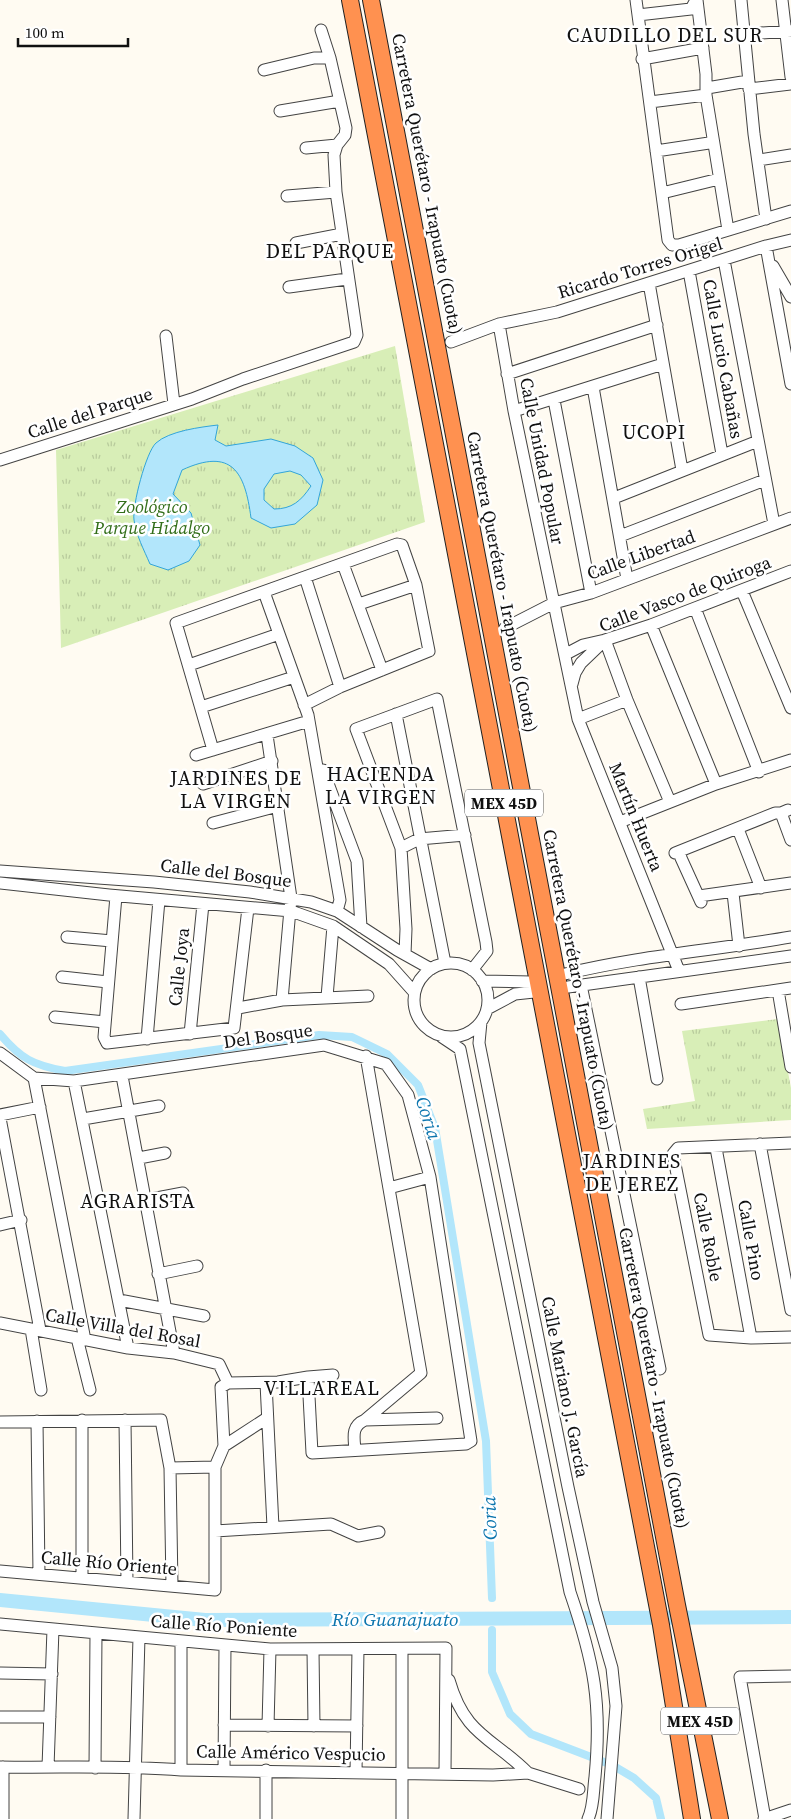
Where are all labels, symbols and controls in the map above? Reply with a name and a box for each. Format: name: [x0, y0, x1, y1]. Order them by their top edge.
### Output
scale bar: [18, 15, 128, 47]
district label: CAUDILLO DEL SUR: [567, 21, 763, 49]
text: 100 m: [25, 22, 65, 43]
street label: Carretera Querétaro - Irapuato (Cuota): [386, 31, 469, 337]
street label: Ricardo Torres Origel: [554, 231, 725, 305]
district label: DEL PARQUE: [266, 237, 394, 265]
street label: Calle Lucio Cabañas: [697, 277, 750, 441]
street label: Calle Unidad Popular: [514, 375, 571, 547]
street label: Calle del Parque: [24, 381, 156, 445]
district label: UCOPI: [622, 418, 686, 446]
street label: Carretera Querétaro - Irapuato (Cuota): [461, 429, 544, 735]
park label: Zoológico Parque Hidalgo: [93, 494, 210, 540]
street label: Calle Libertad: [583, 523, 698, 586]
street label: Calle Vasco de Quiroga: [595, 549, 775, 638]
street label: Martín Huerta: [603, 759, 670, 876]
district label: HACIENDA LA VIRGEN: [325, 760, 437, 811]
district label: JARDINES DE LA VIRGEN: [169, 764, 302, 815]
road number: MEX 45D: [465, 790, 543, 816]
street label: Carretera Querétaro - Irapuato (Cuota): [537, 827, 620, 1133]
street label: Calle del Bosque: [159, 852, 293, 893]
street label: Calle Joya: [162, 926, 195, 1007]
street label: Del Bosque: [222, 1017, 314, 1054]
water label: Coria: [410, 1093, 448, 1143]
district label: JARDINES DE JEREZ: [582, 1147, 681, 1198]
district label: AGRARISTA: [80, 1187, 196, 1215]
street label: Calle Roble: [688, 1190, 729, 1284]
street label: Calle Pino: [732, 1198, 771, 1282]
street label: Carretera Querétaro - Irapuato (Cuota): [613, 1225, 696, 1531]
street label: Calle Mariano J. García: [536, 1294, 595, 1480]
street label: Calle Villa del Rosal: [43, 1302, 203, 1353]
district label: VILLAREAL: [264, 1374, 380, 1402]
water label: Coria: [475, 1496, 503, 1540]
street label: Calle Río Oriente: [40, 1544, 178, 1581]
water label: Río Guanajuato: [331, 1606, 458, 1632]
street label: Calle Río Poniente: [150, 1608, 298, 1643]
road number: MEX 45D: [661, 1708, 739, 1734]
street label: Calle Américo Vespucio: [196, 1738, 386, 1767]

